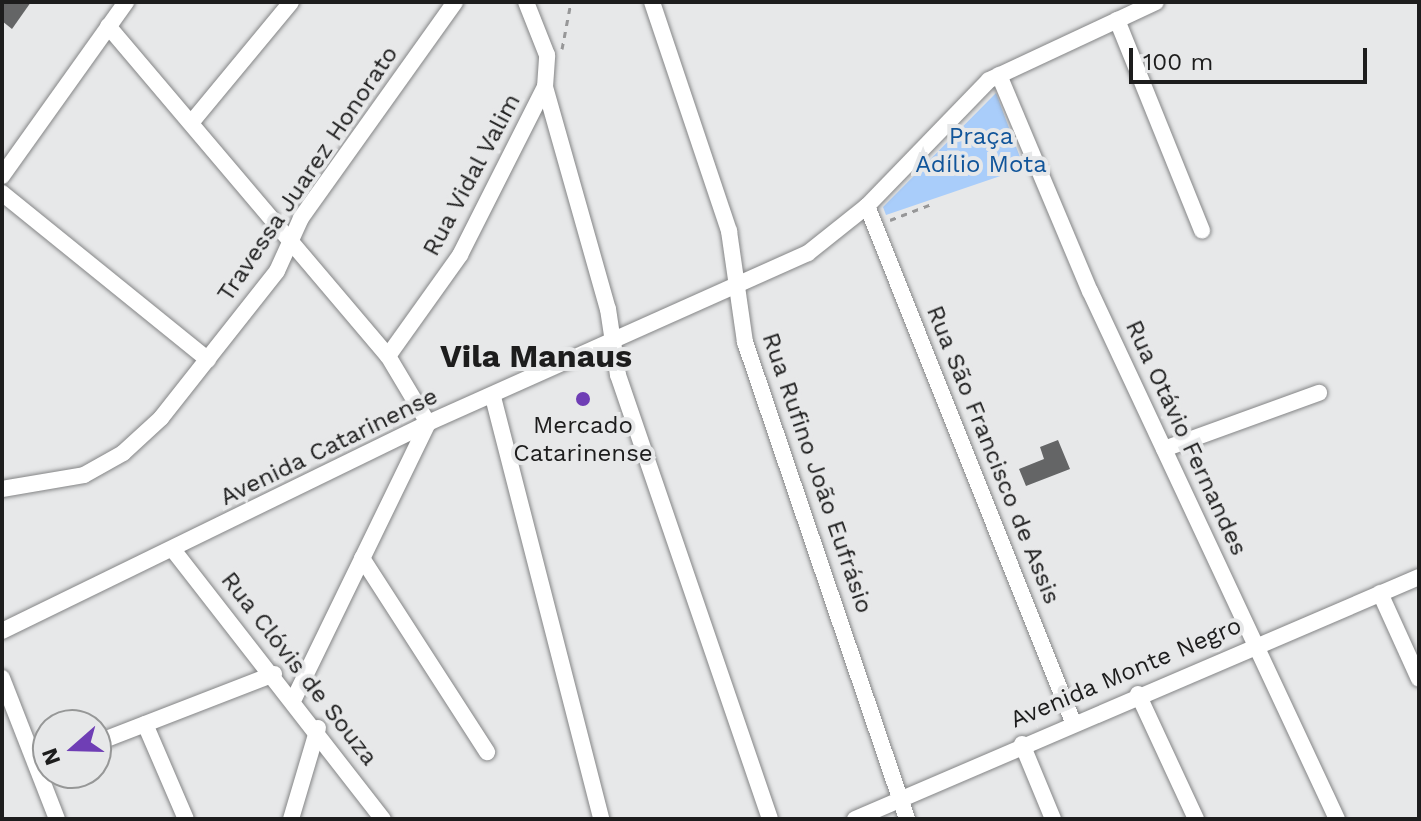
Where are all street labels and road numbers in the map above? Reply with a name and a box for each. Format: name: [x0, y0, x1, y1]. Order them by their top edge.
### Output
street label: Travessa Juarez Honorato: [211, 40, 405, 308]
street label: Rua Vidal Valim: [416, 88, 528, 262]
street label: Rua São Francisco de Assis: [920, 301, 1066, 609]
street label: Rua Otávio Fernandes: [1119, 316, 1253, 560]
street label: Rua Rufino João Eufrásio: [755, 329, 879, 617]
street label: Avenida Catarinense: [215, 382, 443, 512]
street label: Rua Clóvis de Souza: [214, 566, 384, 772]
street label: Avenida Monte Negro: [1006, 611, 1246, 735]

